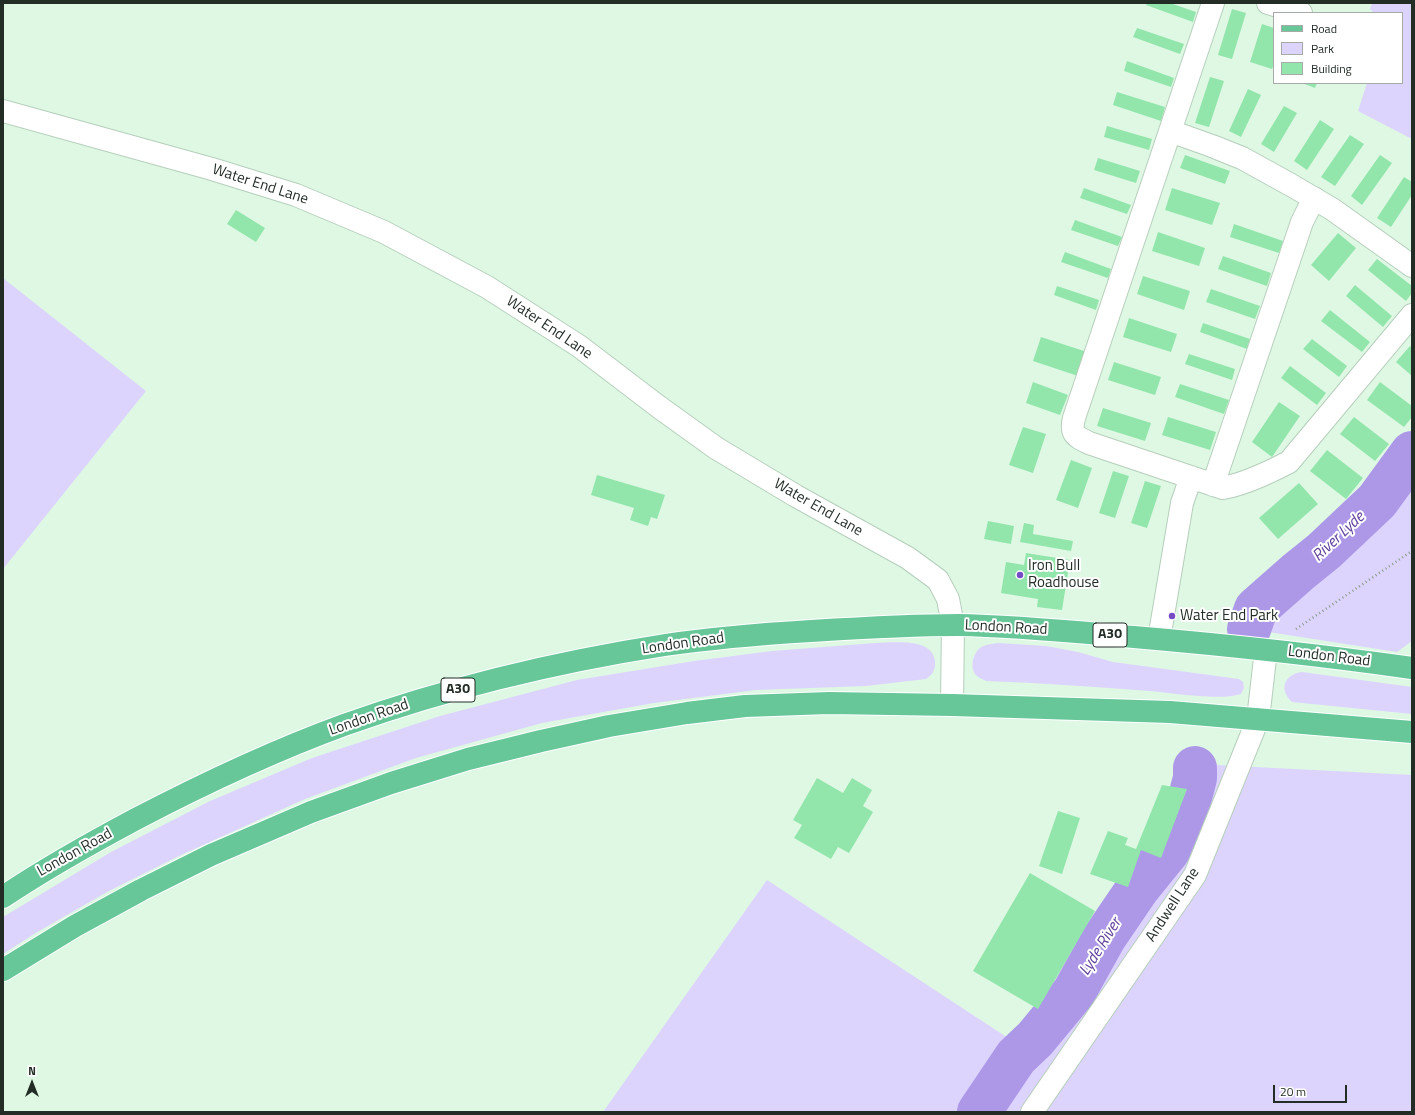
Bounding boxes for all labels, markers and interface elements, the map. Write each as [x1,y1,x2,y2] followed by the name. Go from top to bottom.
[1273,12,1403,84] legend
[1311,19,1337,38] text: Road
[1311,39,1334,58] text: Park
[1311,59,1352,78] text: Building
[210,161,310,209] street label: Water End Lane
[503,293,595,363] street label: Water End Lane
[770,475,866,541] street label: Water End Lane
[1309,508,1369,566] water label: River Lyde
[1028,557,1099,592] place label: Iron Bull Roadhouse
[1015,570,1025,580] marker: Iron Bull Roadhouse
[1180,607,1278,625] place label: Water End Park
[1167,611,1177,621] marker: Water End Park
[964,617,1048,639] street label: London Road
[1093,623,1127,647] road number: A30
[641,629,725,659] street label: London Road
[1287,643,1371,671] street label: London Road
[441,678,475,702] road number: A30
[327,696,411,740] street label: London Road
[34,825,116,881] street label: London Road
[1142,865,1204,945] street label: Andwell Lane
[1076,915,1126,979] water label: Lyde River
[12,1063,52,1103] north arrow
[28,1063,36,1079] text: N
[1275,1077,1349,1103] scale bar
[1280,1082,1306,1101] text: 20 m

